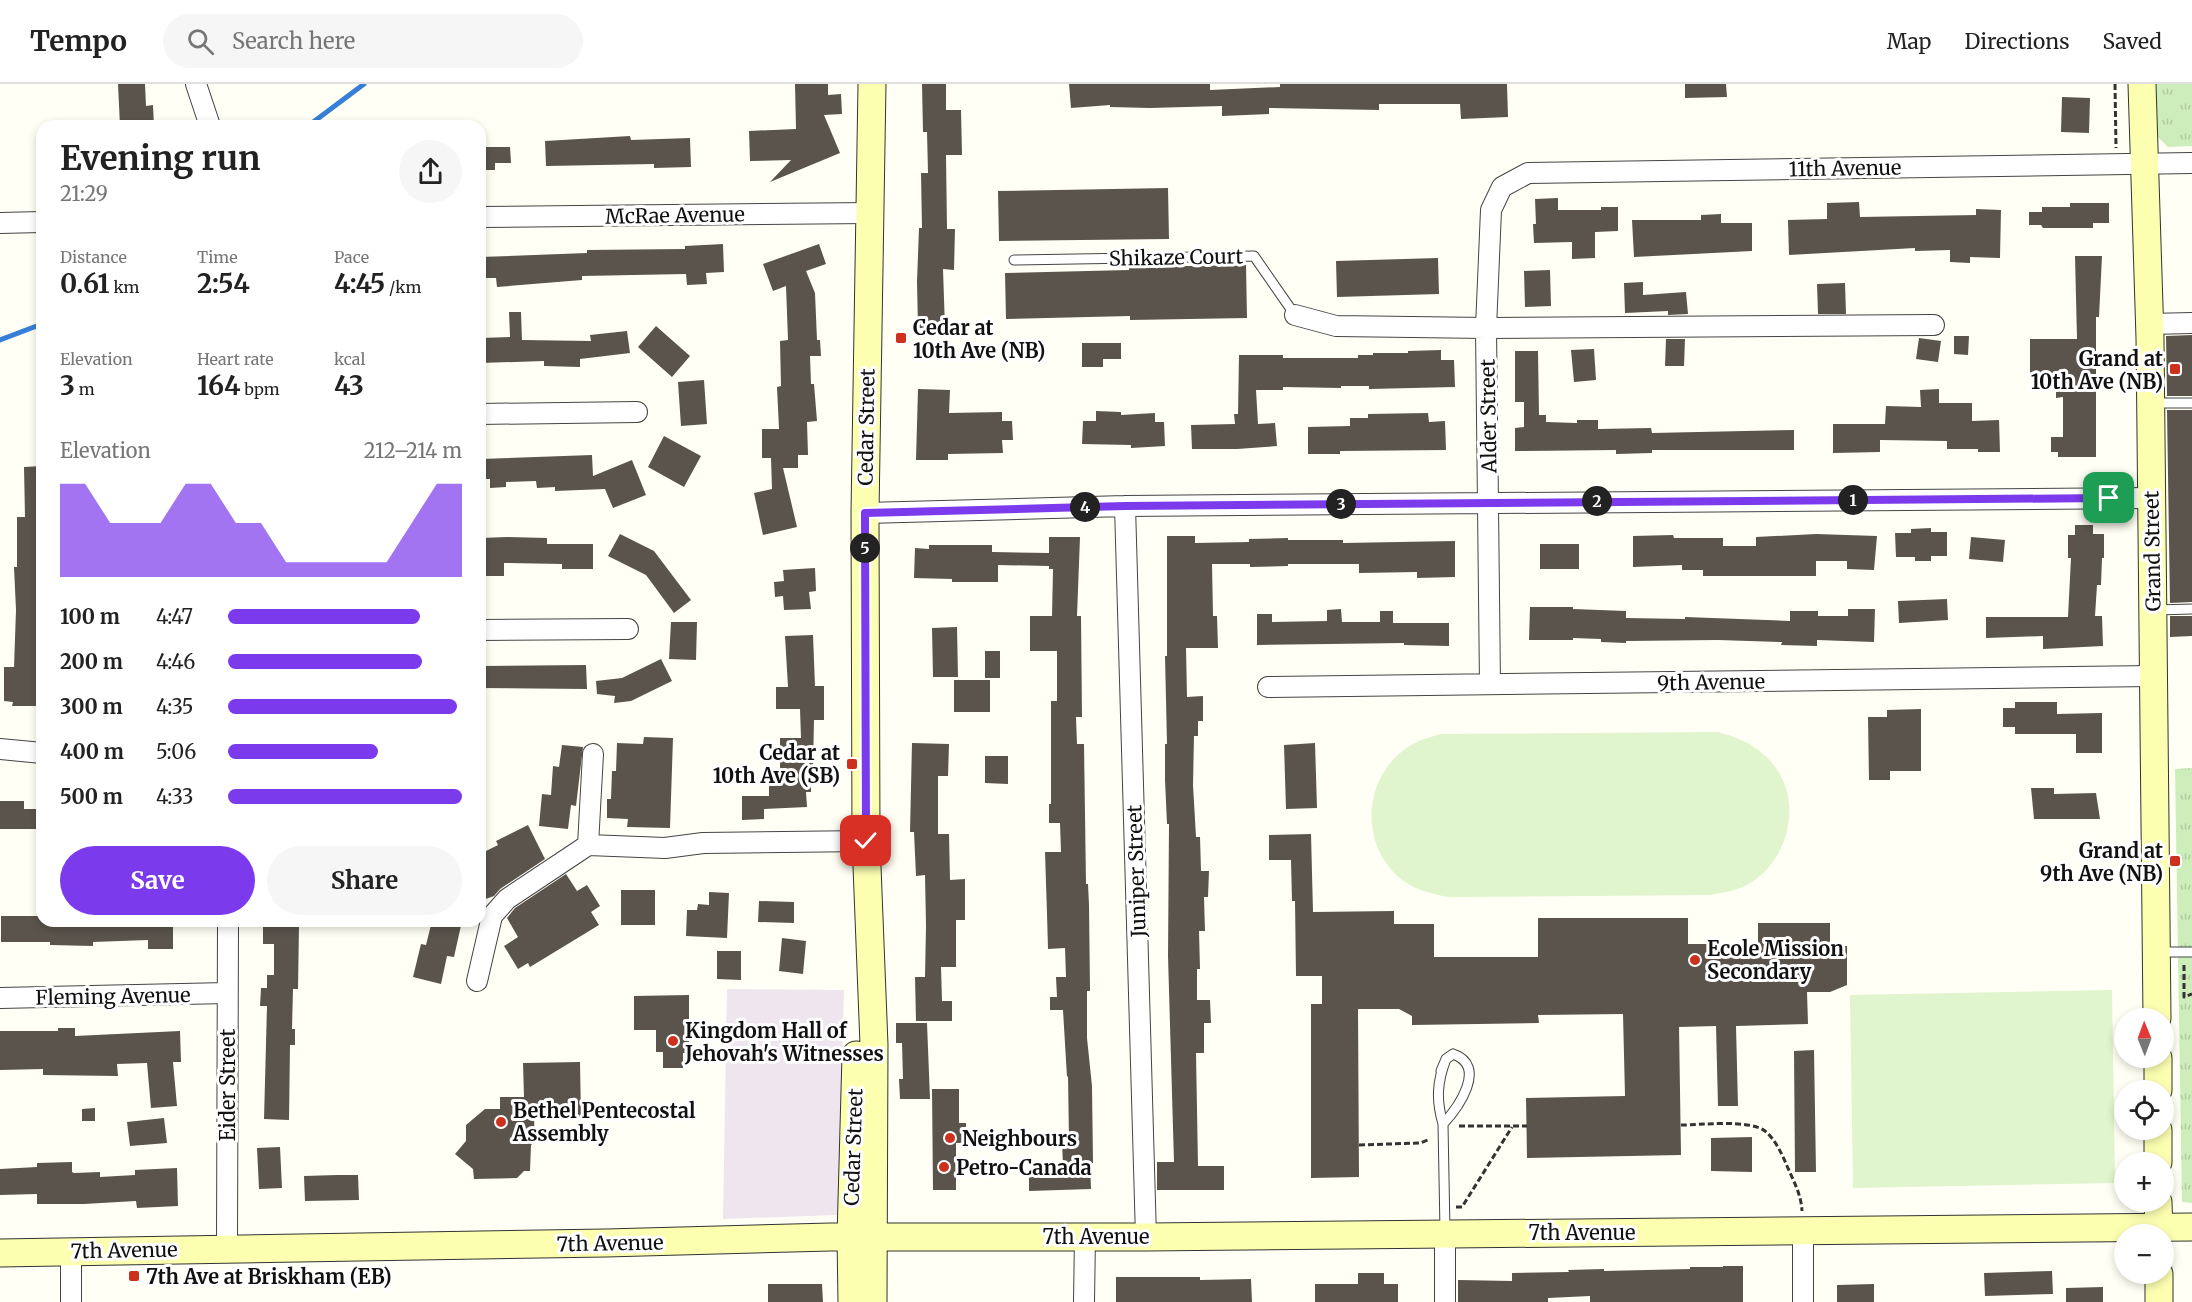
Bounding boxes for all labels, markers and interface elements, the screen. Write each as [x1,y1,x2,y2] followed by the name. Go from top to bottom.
[163,14,583,68] search box
[30,23,127,59] text: Tempo
[184,25,217,58] icon: search
[232,27,355,55] text: Search here
[1887,28,1931,55] text: Map
[1964,28,2069,55] text: Directions
[2102,28,2162,55] text: Saved
[60,138,260,179] text: Evening run
[399,140,462,203] button: share
[1788,155,1902,181] street label: 11th Avenue
[60,181,108,206] text: 21:29
[605,201,745,229] street label: McRae Avenue
[1109,243,1244,271] street label: Shikaze Court
[60,247,127,267] text: Distance
[197,247,238,267] text: Time
[334,247,369,267] text: Pace
[60,267,110,300] text: 0.61
[197,267,250,300] text: 2:54
[334,267,385,300] text: 4:45
[110,277,139,297] text: km
[385,277,421,297] text: /km
[913,315,1045,363] place label: Cedar at 10th Ave (NB)
[894,331,908,345] marker: Cedar at 10th Ave (NB)
[2031,346,2163,394] place label: Grand at 10th Ave (NB)
[60,349,133,369] text: Elevation
[197,349,274,369] text: Heart rate
[334,349,365,369] text: kcal
[1475,359,1502,474] street label: Alder Street
[2168,362,2182,376] marker: Grand at 10th Ave (NB)
[852,368,880,486] street label: Cedar Street
[60,369,75,402] text: 3
[197,369,241,402] text: 164
[334,369,364,402] text: 43
[75,379,95,399] text: m
[241,379,280,399] text: bpm
[60,438,151,463] text: Elevation
[364,438,462,463] text: 212–214 m
[2083,472,2134,523] pin
[2092,481,2125,514] icon: arrive
[1838,485,1868,515] pin: 1
[1582,486,1612,516] pin: 2
[1326,489,1356,519] pin: 3
[1849,490,1857,510] text: 1
[2138,490,2166,612] street label: Grand Street
[1592,491,1602,511] text: 2
[1070,492,1100,522] pin: 4
[1336,494,1346,514] text: 3
[1080,497,1090,517] text: 4
[850,533,880,563] pin: 5
[860,538,870,558] text: 5
[60,604,120,629] text: 100 m
[156,604,193,629] text: 4:47
[60,649,123,674] text: 200 m
[156,649,195,674] text: 4:46
[1657,669,1765,695] street label: 9th Avenue
[60,694,123,719] text: 300 m
[156,694,194,719] text: 4:35
[60,739,124,764] text: 400 m
[156,739,196,764] text: 5:06
[713,740,840,788] place label: Cedar at 10th Ave (SB)
[845,757,859,771] marker: Cedar at 10th Ave (SB)
[60,784,123,809] text: 500 m
[156,784,194,809] text: 4:33
[1121,804,1151,939] street label: Juniper Street
[840,815,891,866] pin
[849,824,882,857] icon: check
[2040,838,2163,886] place label: Grand at 9th Ave (NB)
[60,846,255,915] button: Save
[267,846,462,915] button: Share
[2168,854,2182,868] marker: Grand at 9th Ave (NB)
[1707,936,1844,984] place label: Ecole Mission Secondary
[1688,953,1702,967] marker: Ecole Mission Secondary
[35,982,191,1010] street label: Fleming Avenue
[2114,1008,2174,1068] north arrow
[2114,1008,2174,1284] map controls
[684,1018,884,1066] place label: Kingdom Hall of Jehovah's Witnesses
[215,1028,240,1141] street label: Eider Street
[666,1034,680,1048] marker: Kingdom Hall of Jehovah's Witnesses
[2114,1080,2174,1140] button: locate
[838,1088,868,1206] street label: Cedar Street
[512,1098,696,1146] place label: Bethel Pentecostal Assembly
[494,1115,508,1129] marker: Bethel Pentecostal Assembly
[962,1126,1077,1151] place label: Neighbours
[943,1131,957,1145] marker: Neighbours
[2114,1152,2174,1212] button: +
[956,1155,1092,1180] place label: Petro-Canada
[937,1160,951,1174] marker: Petro-Canada
[1529,1220,1635,1245] street label: 7th Avenue
[1043,1224,1149,1249] street label: 7th Avenue
[2114,1224,2174,1284] button: −
[556,1230,664,1256] street label: 7th Avenue
[70,1237,178,1263] street label: 7th Avenue
[146,1264,391,1289] place label: 7th Ave at Briskham (EB)
[127,1269,141,1283] marker: 7th Ave at Briskham (EB)

